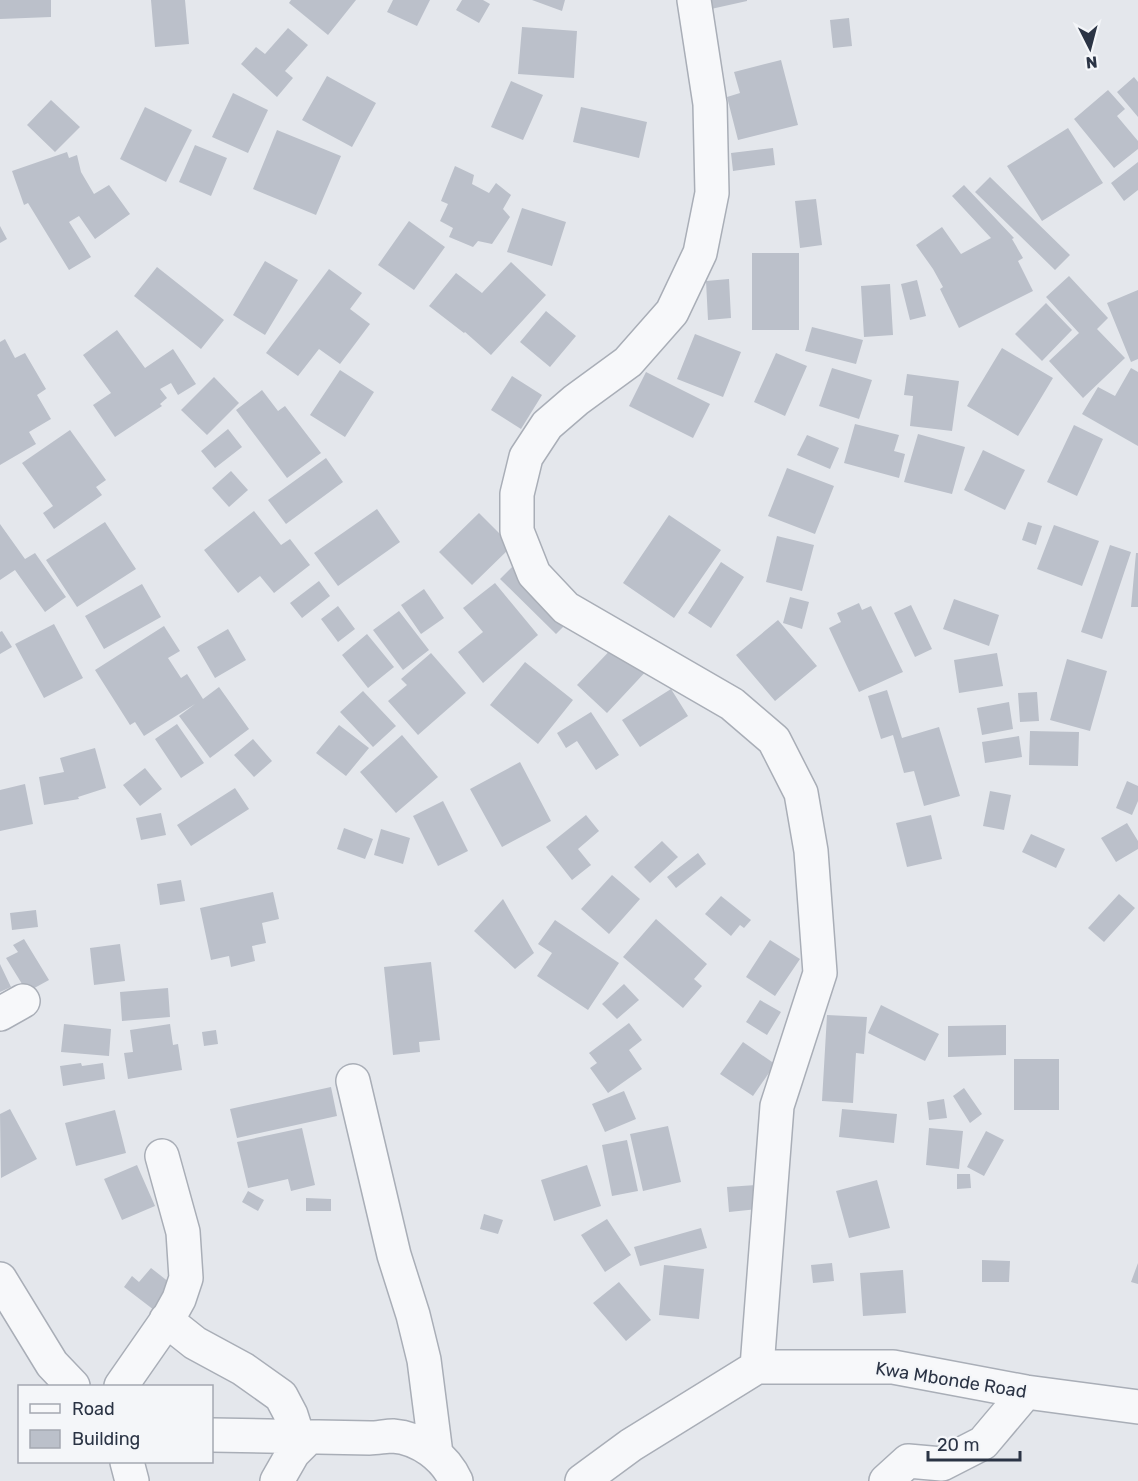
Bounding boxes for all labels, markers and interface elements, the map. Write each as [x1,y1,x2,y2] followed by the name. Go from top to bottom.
[1060,18,1120,78] north arrow
[1085,52,1098,72] text: N
[874,1357,1028,1403] street label: Kwa Mbonde Road
[18,1385,213,1463] legend
[72,1398,115,1420] text: Road
[928,1424,1020,1462] scale bar
[72,1428,140,1450] text: Building
[937,1434,979,1456] text: 20 m

